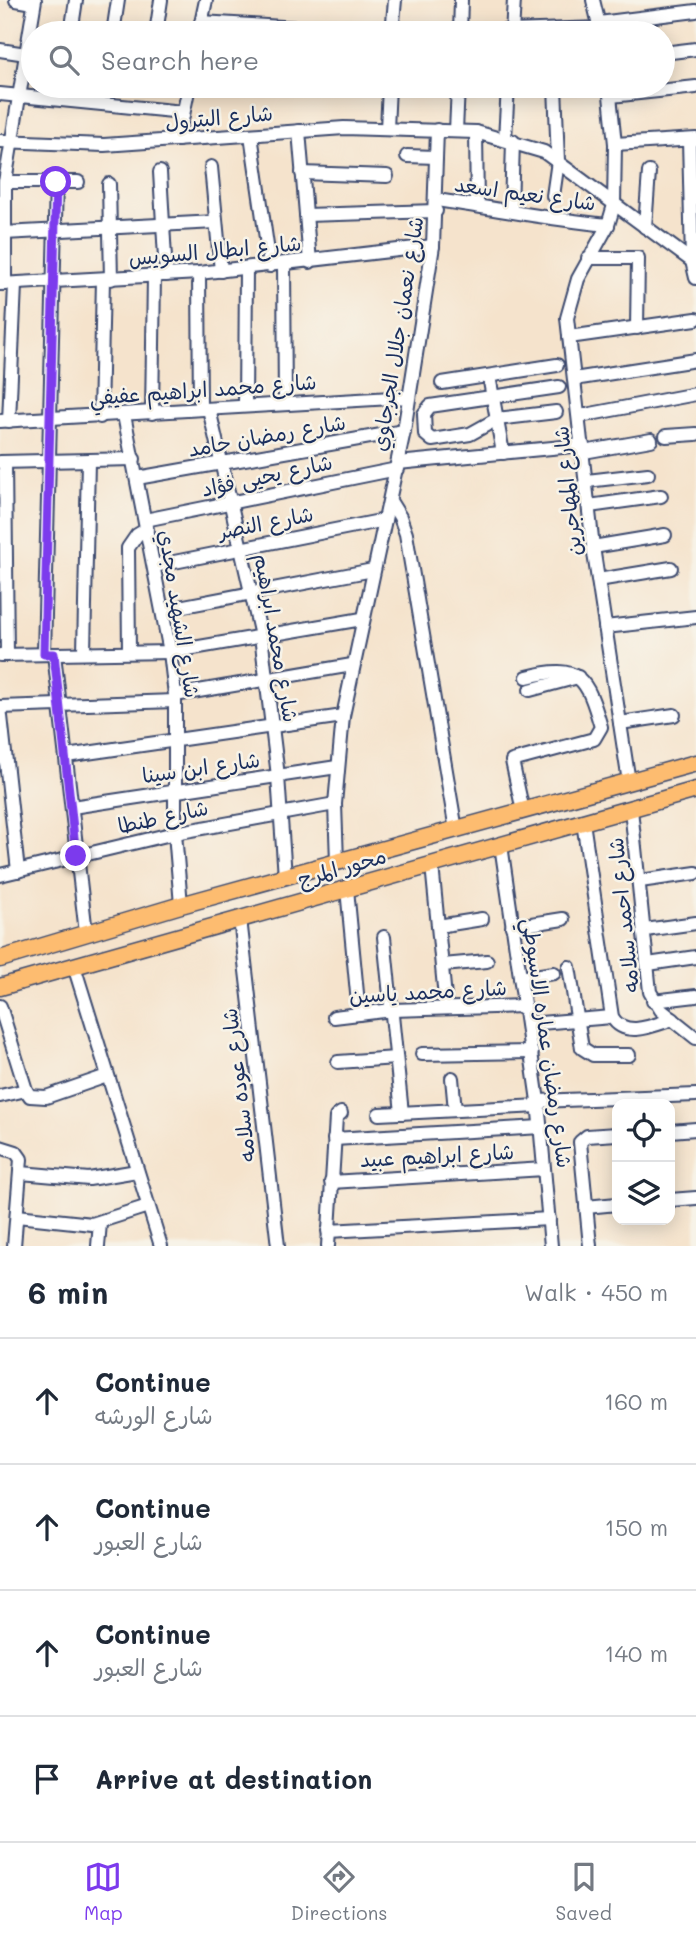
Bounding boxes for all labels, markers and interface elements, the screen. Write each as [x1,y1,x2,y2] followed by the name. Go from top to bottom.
[21,21,675,98] search box
[45,41,83,79] icon: search
[101,43,259,77] text: Search here
[164,98,274,138] street label: شارع البترول
[40,166,71,197] route start
[452,169,598,220] street label: شارع نعيم اسعد
[365,214,431,454] street label: شارع نعمان جلال الجرجاوي
[127,229,303,273] street label: شارع ابطال السويس
[88,367,318,417] street label: شارع محمد ابراهيم عفيفي
[186,407,348,465] street label: شارع رمضان حامد
[546,424,590,558] street label: شارع المهاجرين
[199,447,335,505] street label: شارع يحيى فؤاد
[214,499,316,547] street label: شارع النصر
[151,528,207,700] street label: شارع الشهيد مجدي
[245,551,306,725] street label: شارع محمد ابراهيم
[140,745,262,791] street label: شارع ابن سينا
[115,793,211,841] street label: شارع طنطا
[601,836,647,994] street label: شارع احمد سلامه
[60,840,91,871] route end
[294,841,390,894] street label: محور المرج
[511,916,579,1170] street label: شارع رمضان عماره الاسيوطي
[348,973,508,1011] street label: شارع محمد ياسين
[215,1006,263,1164] street label: شارع عوده سلامه
[612,1099,675,1225] map controls
[612,1099,675,1162] button: locate
[359,1137,515,1176] street label: شارع ابراهيم عبيد
[612,1162,675,1225] button: layers
[28,1272,108,1312] text: 6 min
[524,1277,668,1307] text: Walk · 450 m
[95,1365,211,1399] text: Continue
[28,1382,66,1420] icon: ahead
[604,1386,668,1416] text: 160 m
[95,1400,213,1430] text: شارع الورشه
[95,1491,211,1525] text: Continue
[28,1508,66,1546] icon: ahead
[604,1512,668,1542] text: 150 m
[95,1526,203,1556] text: شارع العبور
[95,1617,211,1651] text: Continue
[28,1634,66,1672] icon: ahead
[604,1638,668,1668] text: 140 m
[95,1652,203,1682] text: شارع العبور
[28,1760,66,1798] icon: arrive
[95,1762,372,1796] text: Arrive at destination
[84,1858,123,1925] tab: Map
[291,1858,387,1925] tab: Directions
[556,1858,612,1925] tab: Saved

